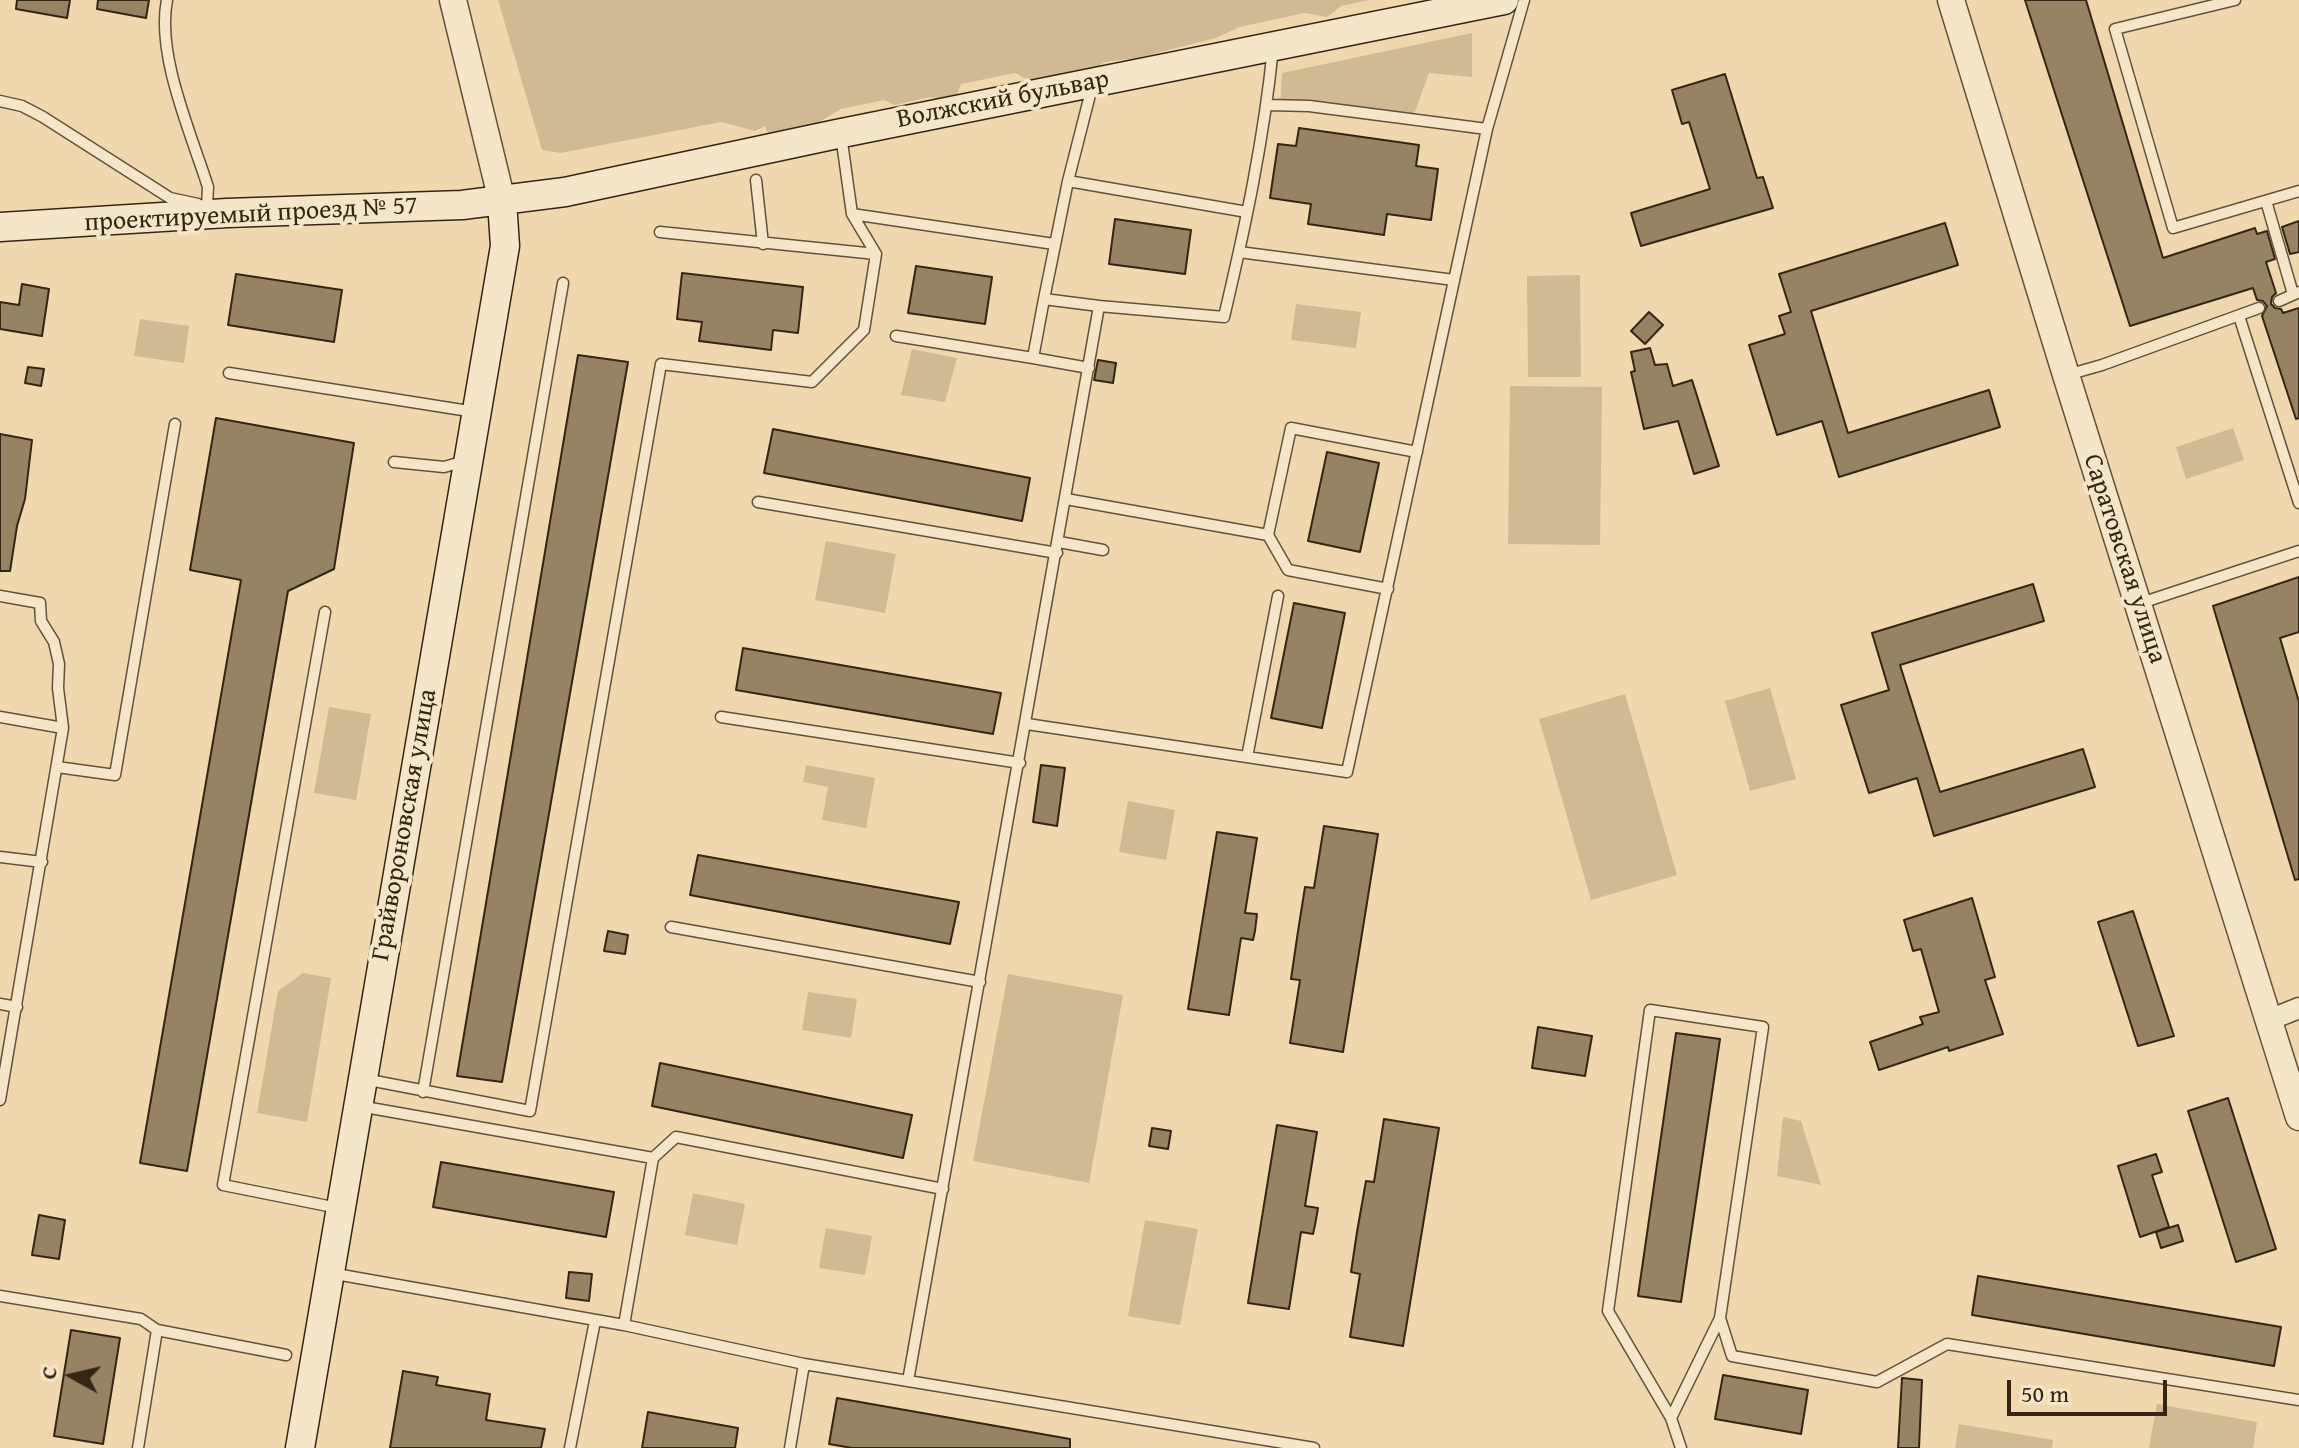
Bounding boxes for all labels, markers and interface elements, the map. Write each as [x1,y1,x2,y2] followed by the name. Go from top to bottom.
[894,64,1112,136] street label: Волжский бульвар
[83,191,419,239] street label: проектируемый проезд № 57
[2075,451,2173,667] street label: Саратовская улица
[366,687,444,963] street label: Грайвороновская улица
[32,1336,112,1416] north arrow
[32,1364,65,1381] text: С
[2011,1364,2171,1414] scale bar
[2021,1376,2069,1411] text: 50 m

